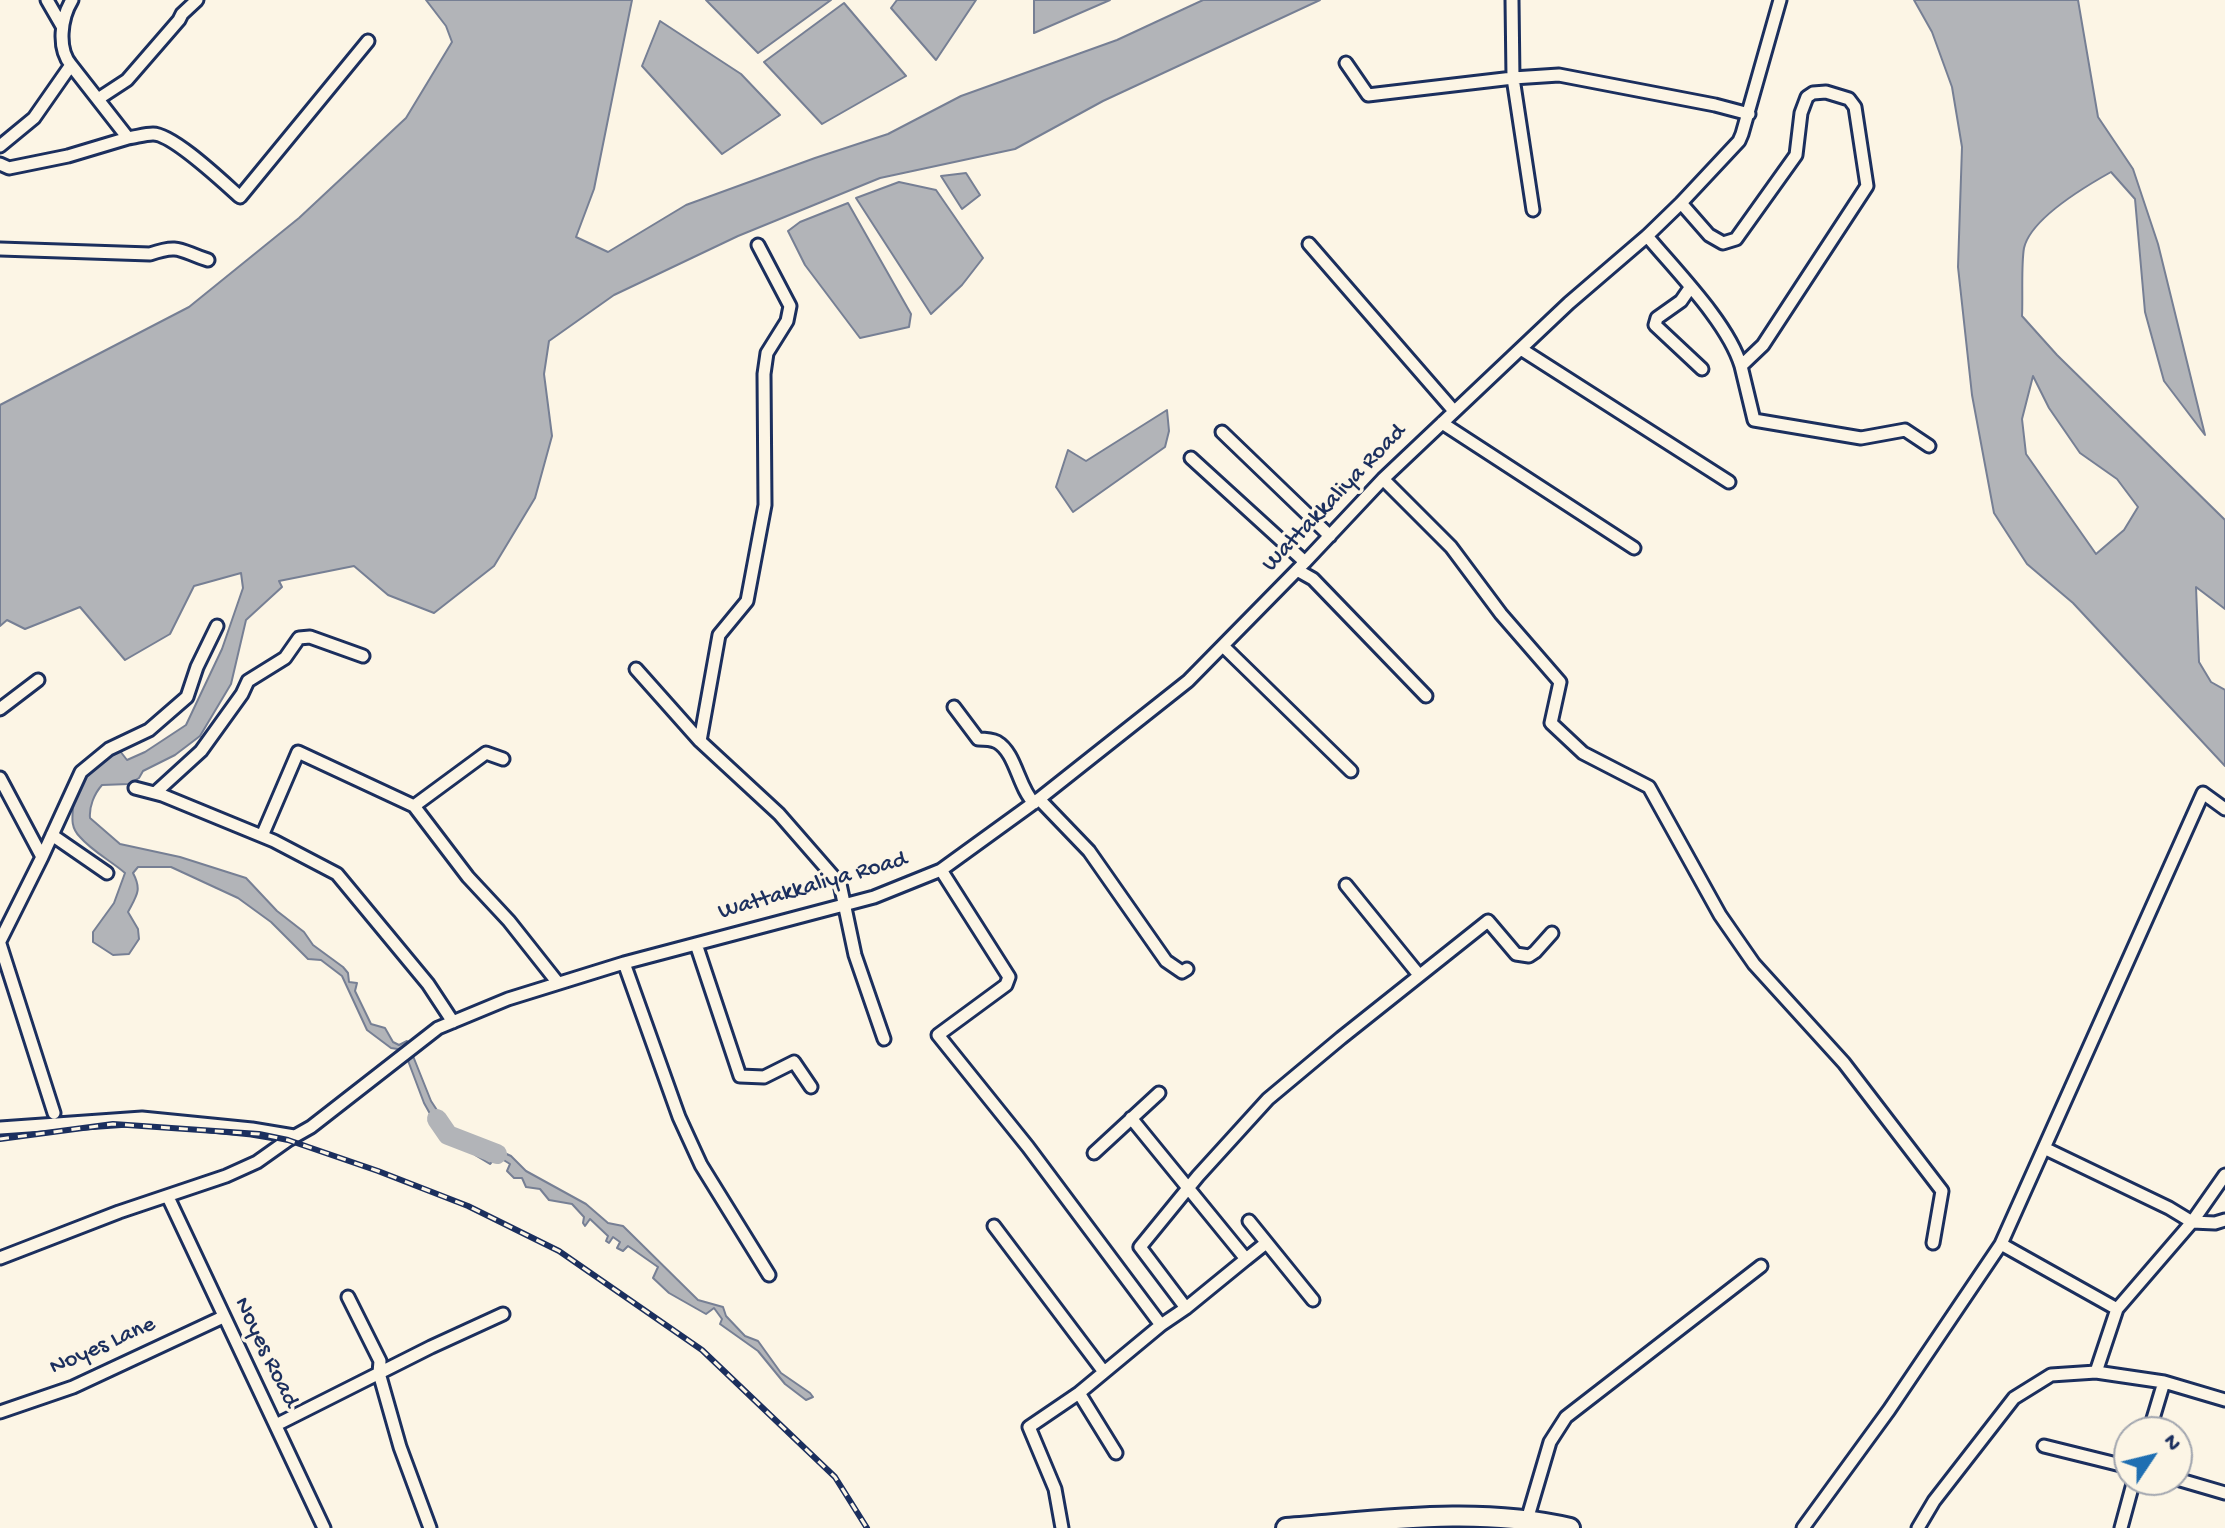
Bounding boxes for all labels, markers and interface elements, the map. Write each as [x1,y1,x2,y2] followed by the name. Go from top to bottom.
[1257,419,1413,579] street label: Wattakkaliya Road
[715,846,911,928] street label: Wattakkaliya Road
[226,1293,304,1413] street label: Noyes Road
[46,1311,160,1383] street label: Noyes Lane
[2113,1416,2193,1496] north arrow
[2156,1430,2186,1457] text: N

